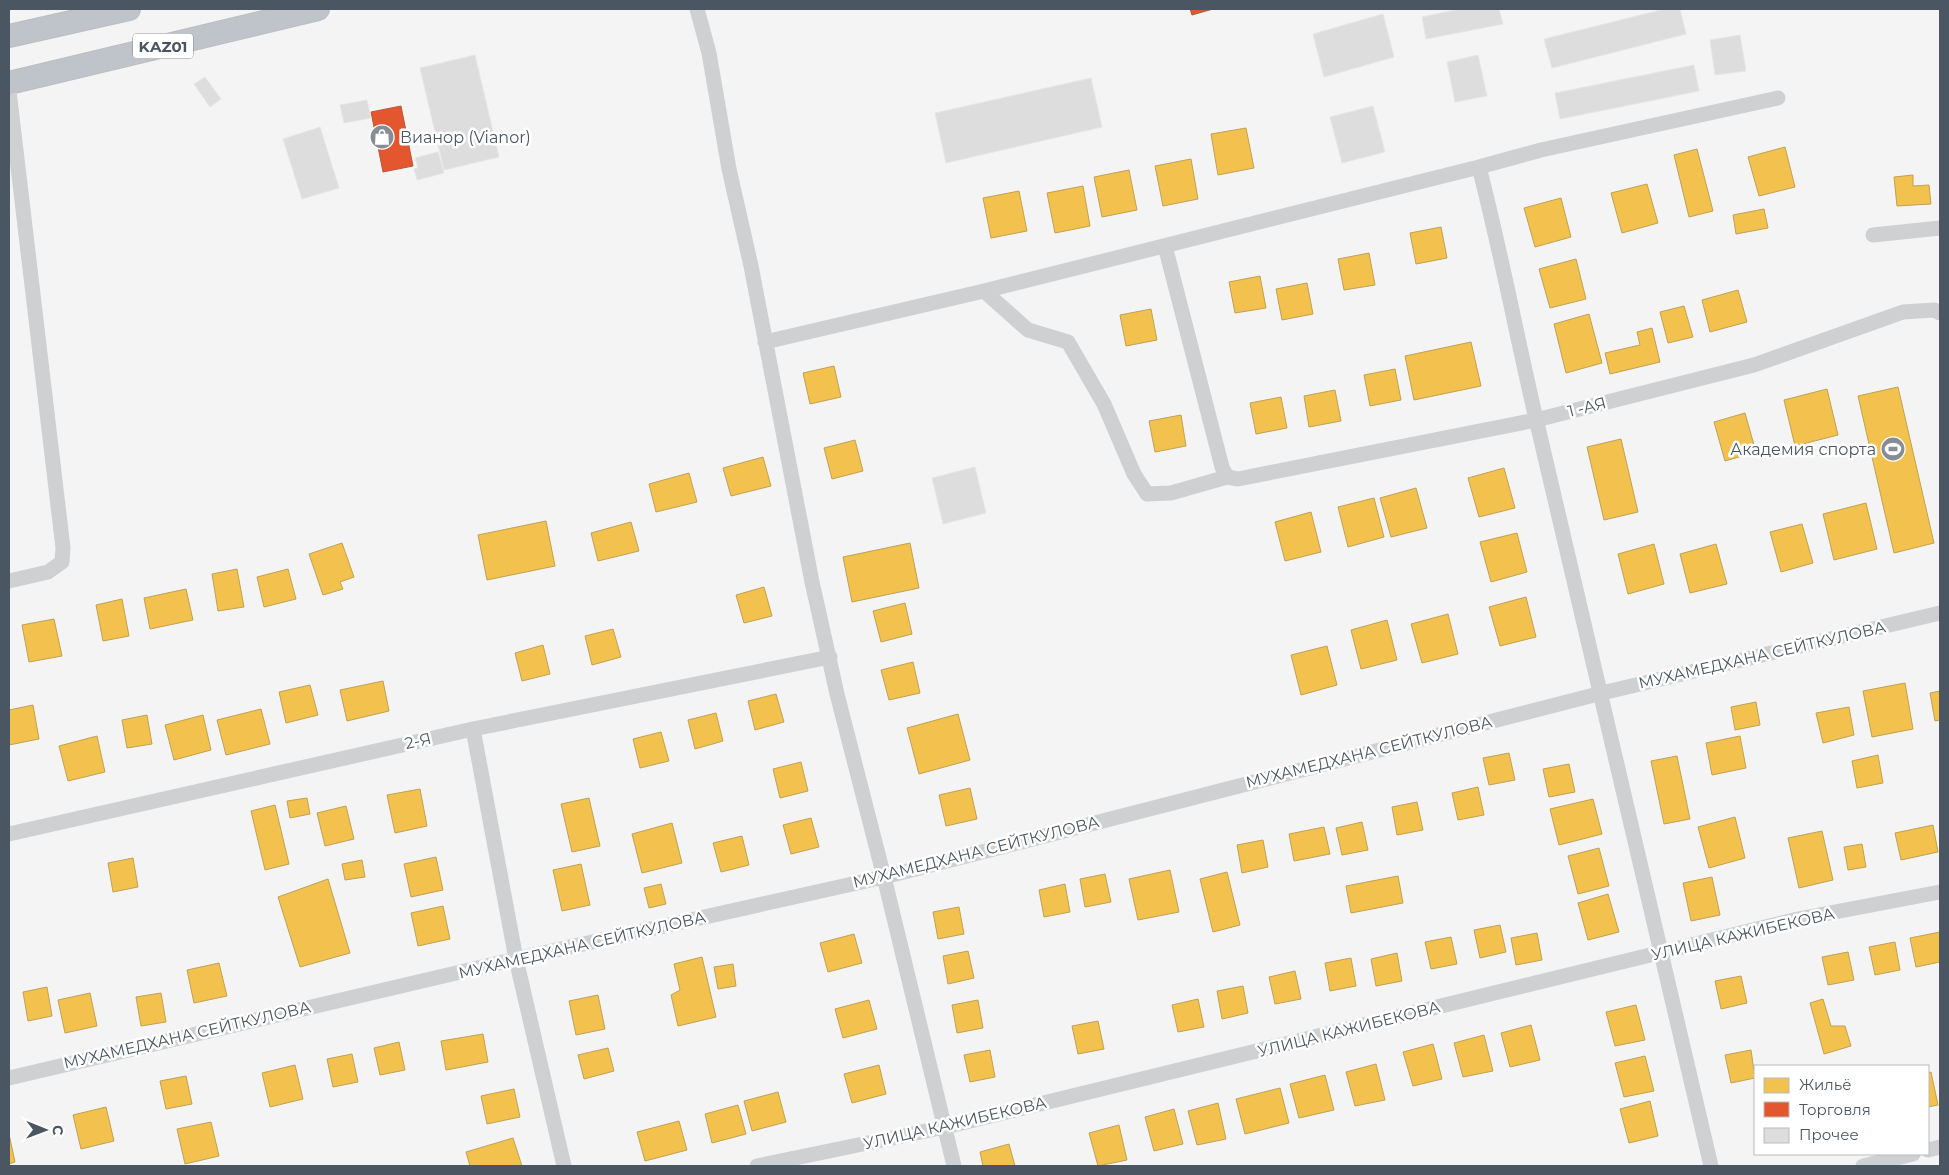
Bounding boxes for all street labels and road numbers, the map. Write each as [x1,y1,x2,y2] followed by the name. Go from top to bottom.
[133,34,193,58] road number: KАZ01
[1566,393,1608,421] street label: 1 -АЯ
[1637,617,1888,693] street label: МУХАМЕДХАНА СЕЙТКУЛОВА
[1244,712,1494,792] street label: МУХАМЕДХАНА СЕЙТКУЛОВА
[403,729,433,753] street label: 2-Я
[851,812,1101,892] street label: МУХАМЕДХАНА СЕЙТКУЛОВА
[1650,904,1836,964] street label: УЛИЦА КАЖИБЕКОВА
[457,907,708,983] street label: МУХАМЕДХАНА СЕЙТКУЛОВА
[62,997,313,1073] street label: МУХАМЕДХАНА СЕЙТКУЛОВА
[1256,997,1442,1061] street label: УЛИЦА КАЖИБЕКОВА
[862,1093,1048,1153] street label: УЛИЦА КАЖИБЕКОВА

